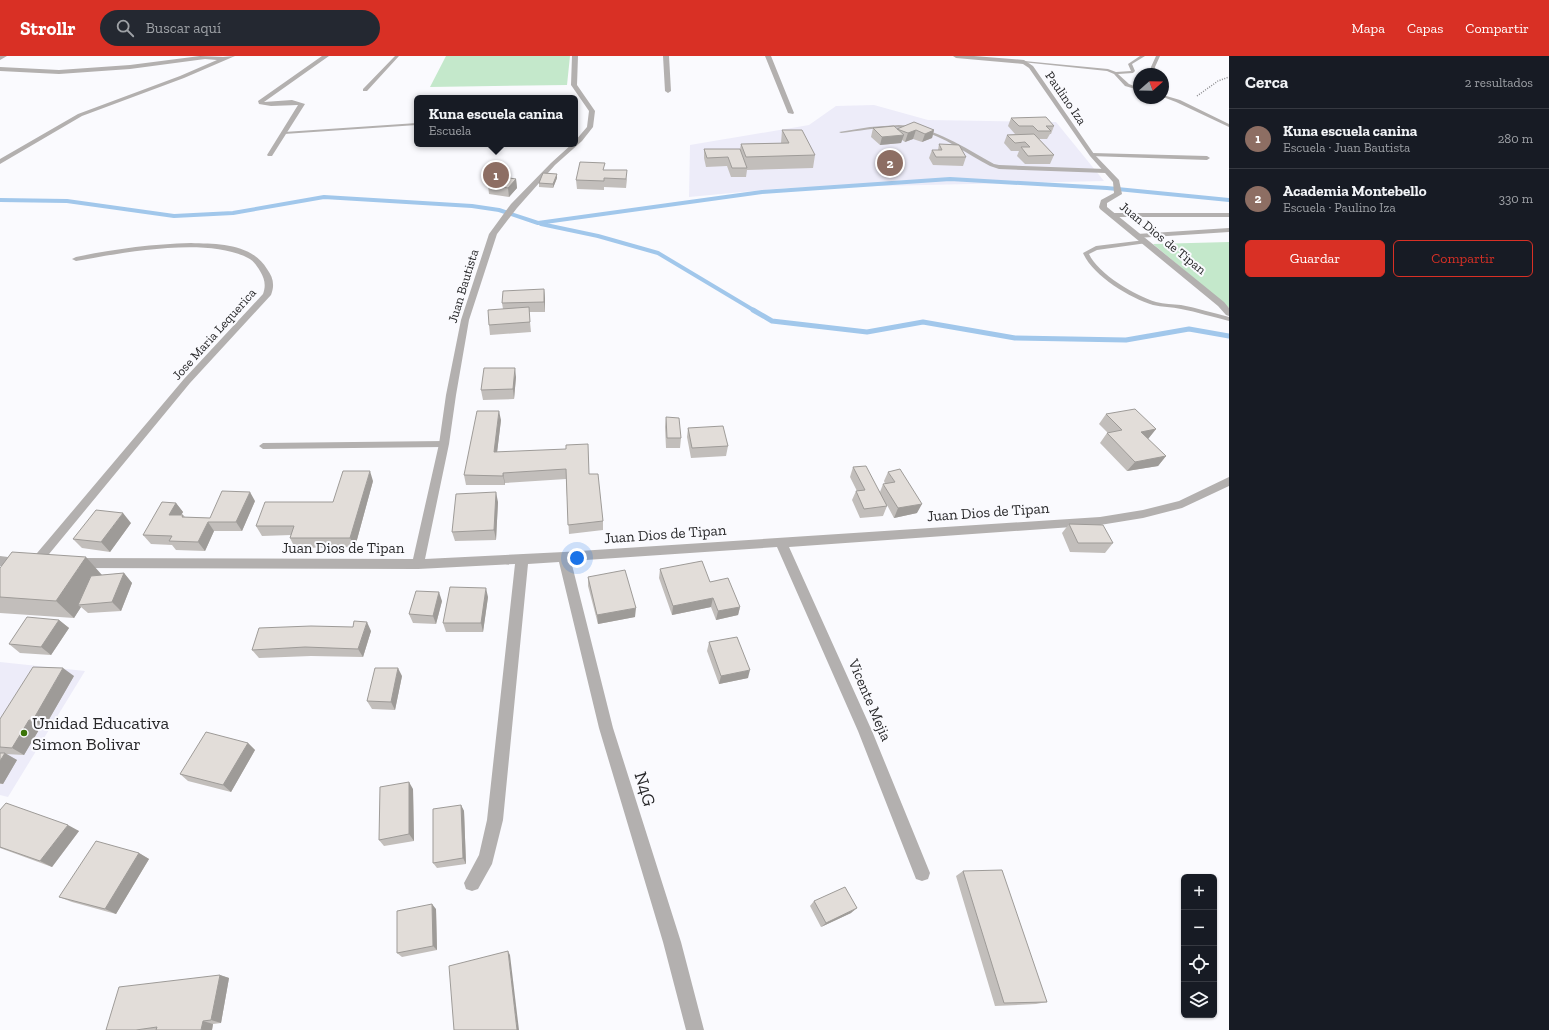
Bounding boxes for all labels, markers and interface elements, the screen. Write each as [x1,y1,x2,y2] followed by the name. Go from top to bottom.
[100,10,380,46] search box
[20,17,76,40] text: Strollr
[114,17,136,39] icon: search
[146,19,221,37] text: Buscar aquí
[1352,20,1385,37] text: Mapa
[1407,20,1443,37] text: Capas
[1465,20,1529,37] text: Compartir
[1042,68,1090,128] street label: Paulino Iza
[1133,68,1169,104] north arrow
[1245,72,1288,92] text: Cerca
[1465,75,1533,90] text: 2 resultados
[414,95,578,147] popup
[429,105,563,123] text: Kuna escuela canina
[1283,122,1417,140] text: Kuna escuela canina
[429,123,471,138] text: Escuela
[1255,131,1261,146] text: 1
[1498,131,1533,146] text: 280 m
[1283,140,1410,155] text: Escuela · Juan Bautista
[877,148,903,178] pin: 2
[483,160,509,190] pin: 1
[1283,182,1427,200] text: Academia Montebello
[1255,191,1261,206] text: 2
[1499,191,1533,206] text: 330 m
[1117,199,1209,278] street label: Juan Dios de Tipan
[1283,200,1396,215] text: Escuela · Paulino Iza
[1245,240,1385,277] button: Guardar
[1393,240,1533,277] button: Compartir
[445,247,482,325] street label: Juan Bautista
[169,285,259,383] street label: Jose Maria Lequerica
[926,499,1050,525] street label: Juan Dios de Tipan
[603,521,727,547] street label: Juan Dios de Tipan
[282,539,405,557] street label: Juan Dios de Tipan
[567,548,587,568] your location
[844,655,895,744] street label: Vicente Mejia
[32,712,170,755] place label: Unidad Educativa Simon Bolivar
[19,728,29,738] marker: Unidad Educativa Simon Bolivar
[629,769,661,809] street label: N4G
[1181,874,1217,1018] map controls
[1181,874,1217,910] button: +
[1181,910,1217,946] button: −
[1181,946,1217,982] button: locate
[1181,982,1217,1018] button: layers

